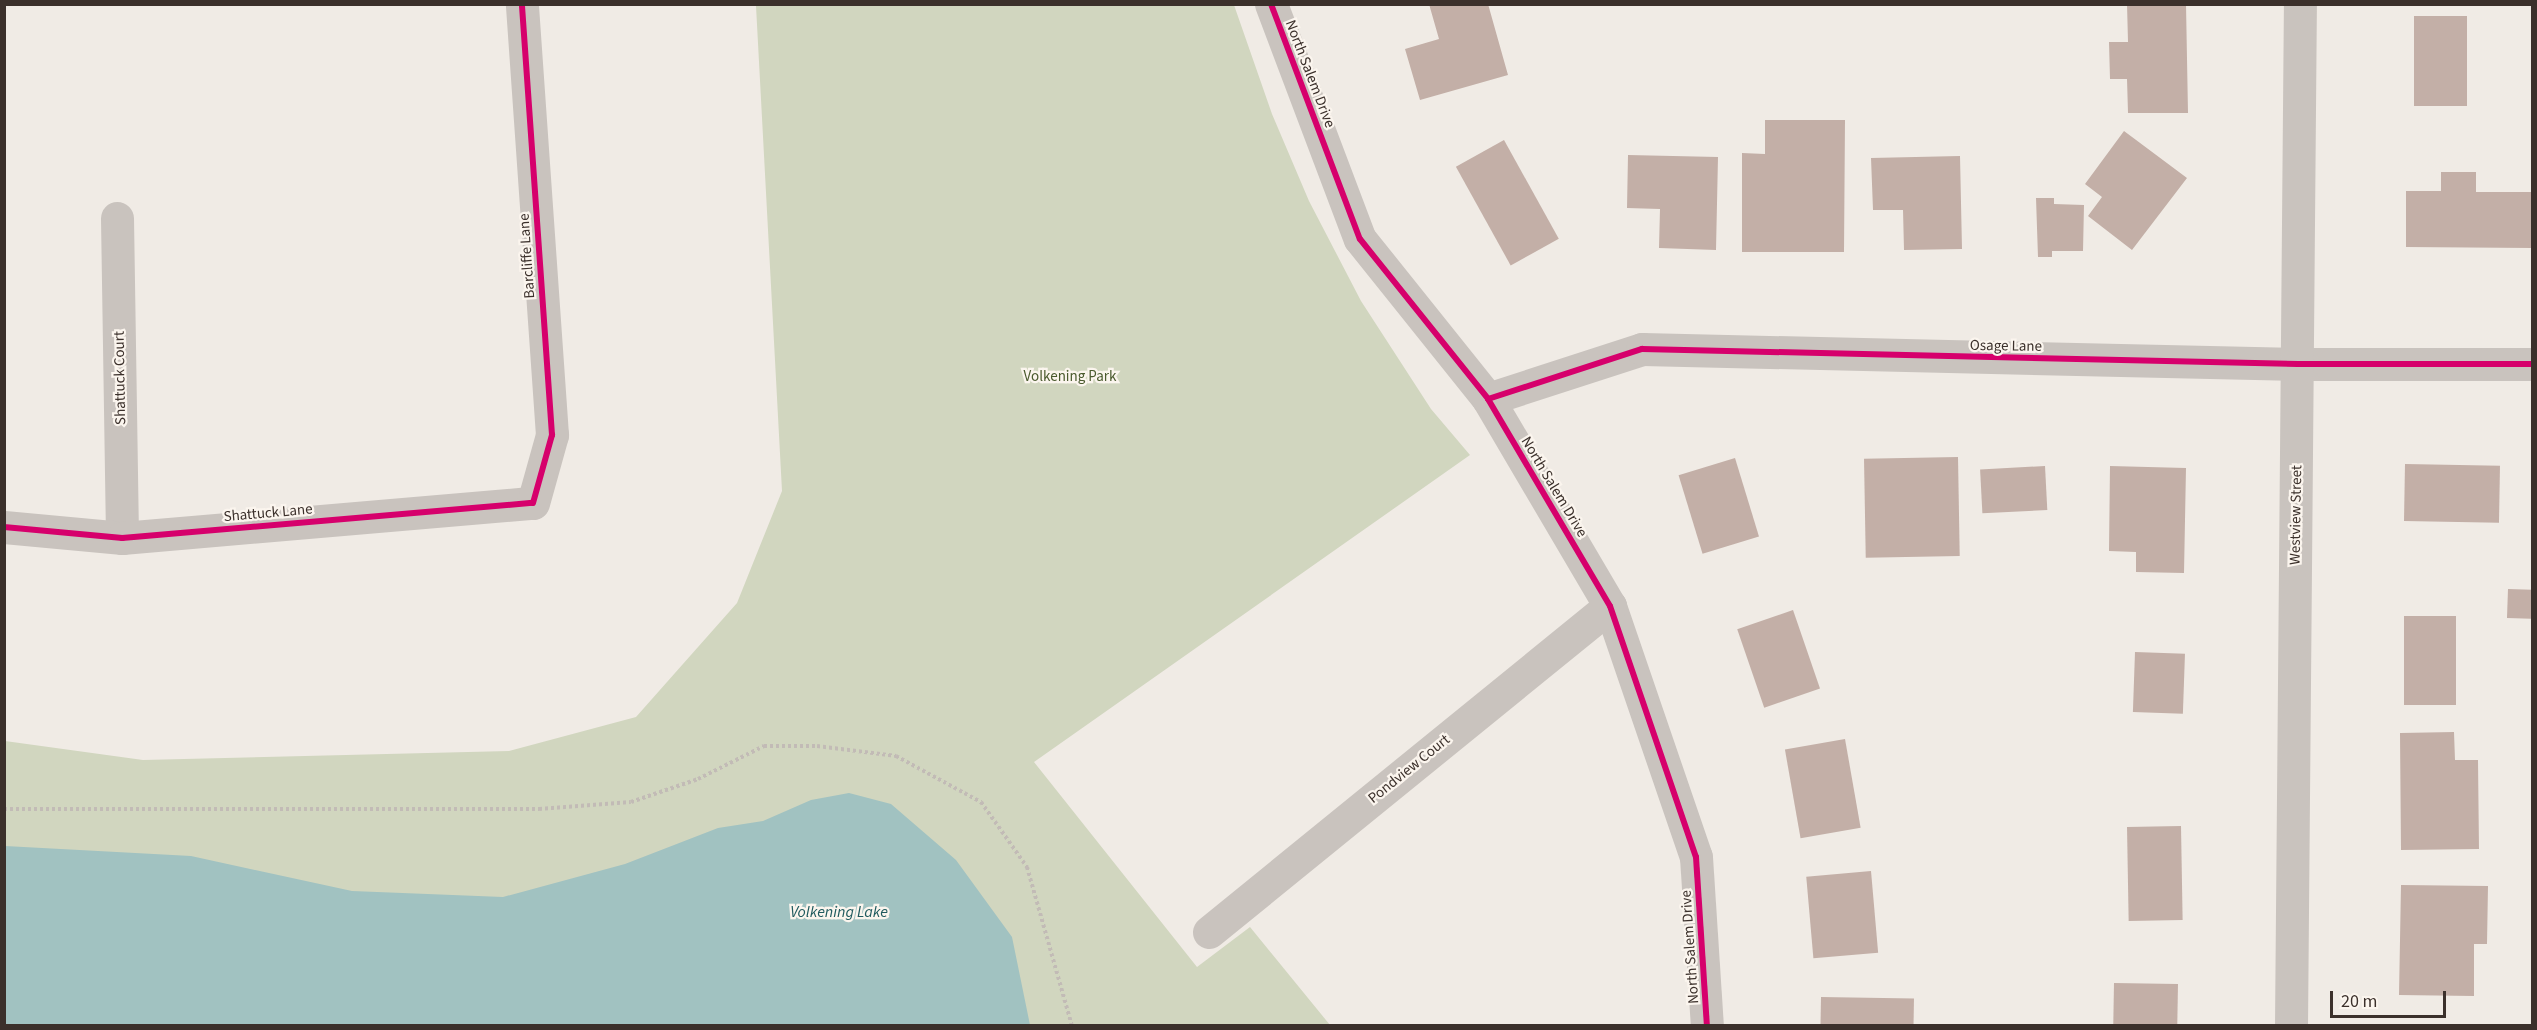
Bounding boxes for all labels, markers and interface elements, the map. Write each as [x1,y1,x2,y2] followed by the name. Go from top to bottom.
[1281,18,1339,130] street label: North Salem Drive
[515,213,539,299] street label: Barcliffe Lane
[110,331,130,425] street label: Shattuck Court
[1970,336,2042,356] street label: Osage Lane
[1024,368,1116,386] park label: Volkening Park
[1517,433,1591,541] street label: North Salem Drive
[2286,465,2306,565] street label: Westview Street
[223,500,313,526] street label: Shattuck Lane
[1365,731,1453,807] street label: Pondview Court
[1677,889,1703,1005] street label: North Salem Drive
[790,902,888,922] water label: Volkening Lake
[2333,979,2448,1017] scale bar
[2341,989,2377,1014] text: 20 m

